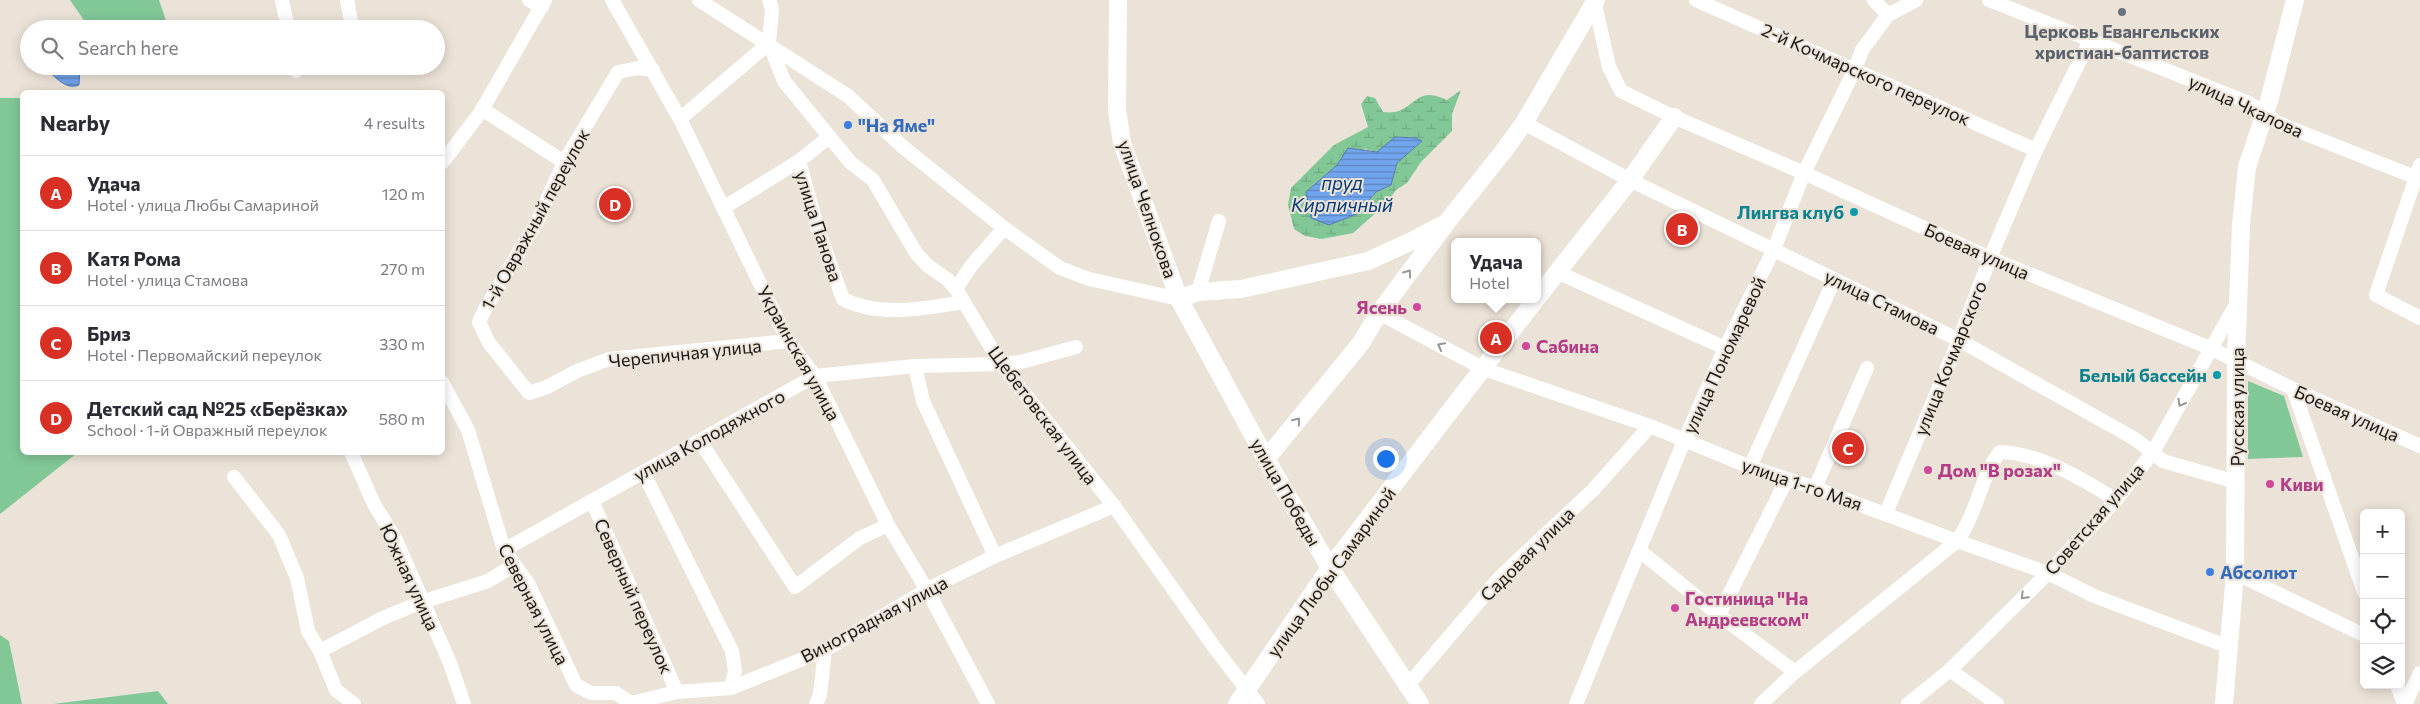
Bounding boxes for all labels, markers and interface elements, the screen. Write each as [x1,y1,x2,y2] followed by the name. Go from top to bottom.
[2116,6,2128,18] marker: Церковь Евангельских христиан-баптистов
[1758,18,1974,130] street label: 2-й Кочмарского переулок
[20,20,445,75] search box
[2024,20,2220,63] place label: Церковь Евангельских христиан-баптистов
[38,34,66,62] icon: search
[78,36,178,59] text: Search here
[2185,70,2307,142] street label: улица Чкалова
[40,110,110,135] text: Nearby
[364,113,425,132] text: 4 results
[858,114,935,136] place label: "На Яме"
[842,119,854,131] marker: "На Яме"
[476,124,594,313] street label: 1-й Овражный переулок
[1114,137,1182,281] street label: улица Челнокова
[791,168,847,284] street label: улица Панова
[1291,171,1393,216] water label: пруд Кирпичный
[87,172,140,195] text: Удача
[50,184,62,203] text: A
[382,184,425,203] text: 120 m
[599,185,631,223] pin: D
[87,195,319,214] text: Hotel · улица Любы Самариной
[1737,201,1844,223] place label: Лингва клуб
[1848,206,1860,218] marker: Лингва клуб
[1666,210,1698,248] pin: B
[1921,218,2033,284] street label: Боевая улица
[1451,238,1541,303] popup
[87,247,181,270] text: Катя Рома
[1469,250,1523,273] text: Удача
[51,259,61,278] text: B
[380,259,425,278] text: 270 m
[1821,265,1943,339] street label: улица Стамова
[87,270,248,289] text: Hotel · улица Стамова
[1402,270,1412,279] one-way arrow
[1469,273,1510,292] text: Hotel
[1678,273,1770,437] street label: улица Пономаревой
[1909,278,1991,438] street label: улица Кочмарского
[753,282,845,424] street label: Украинская улица
[1356,296,1407,318] place label: Ясень
[1411,301,1423,313] marker: Ясень
[1480,319,1512,357] pin: A
[87,322,131,345] text: Бриз
[51,334,61,353] text: C
[379,334,425,353] text: 330 m
[608,334,762,372] street label: Черепичная улица
[1536,335,1599,357] place label: Сабина
[1520,340,1532,352] marker: Сабина
[984,341,1102,489] street label: Щебетовская улица
[1437,342,1446,352] one-way arrow
[87,345,322,364] text: Hotel · Первомайский переулок
[2226,347,2248,467] street label: Русская улица
[2079,364,2207,386] place label: Белый баcсейн
[2211,369,2223,381] marker: Белый баcсейн
[2291,380,2403,446] street label: Боевая улица
[630,384,788,486] street label: улица Колодяжного
[87,397,348,420] text: Детский сад №25 «Берёзка»
[2178,398,2188,407] one-way arrow
[50,409,62,428] text: D
[379,409,425,428] text: 580 m
[1291,418,1299,427] one-way arrow
[87,420,328,439] text: School · 1-й Овражный переулок
[1832,429,1864,467] pin: C
[1246,434,1326,550] street label: улица Победы
[1373,446,1399,472] your location
[1739,453,1865,515] street label: улица 1-го Мая
[1938,459,2061,481] place label: Дом "В розах"
[2040,459,2148,579] street label: Советская улица
[1922,464,1934,476] marker: Дом "В розах"
[2280,473,2323,495] place label: Киви
[2264,478,2276,490] marker: Киви
[1262,483,1400,661] street label: улица Любы Самариной
[1475,502,1579,606] street label: Садовая улица
[2360,509,2405,689] map controls
[2360,509,2405,554] button: +
[590,515,678,677] street label: Северный переулок
[376,520,444,634] street label: Южная улица
[494,540,574,668] street label: Северная улица
[2360,554,2405,599] button: −
[2220,561,2298,583] place label: Абсолют
[2204,566,2216,578] marker: Абсолют
[797,571,951,667] street label: Виноградная улица
[1685,587,1809,630] place label: Гостиница "На Андреевском"
[2021,590,2030,599] one-way arrow
[2360,599,2405,644] button: locate
[1669,602,1681,614] marker: Гостиница "На Андреевском"
[2360,644,2405,689] button: layers

